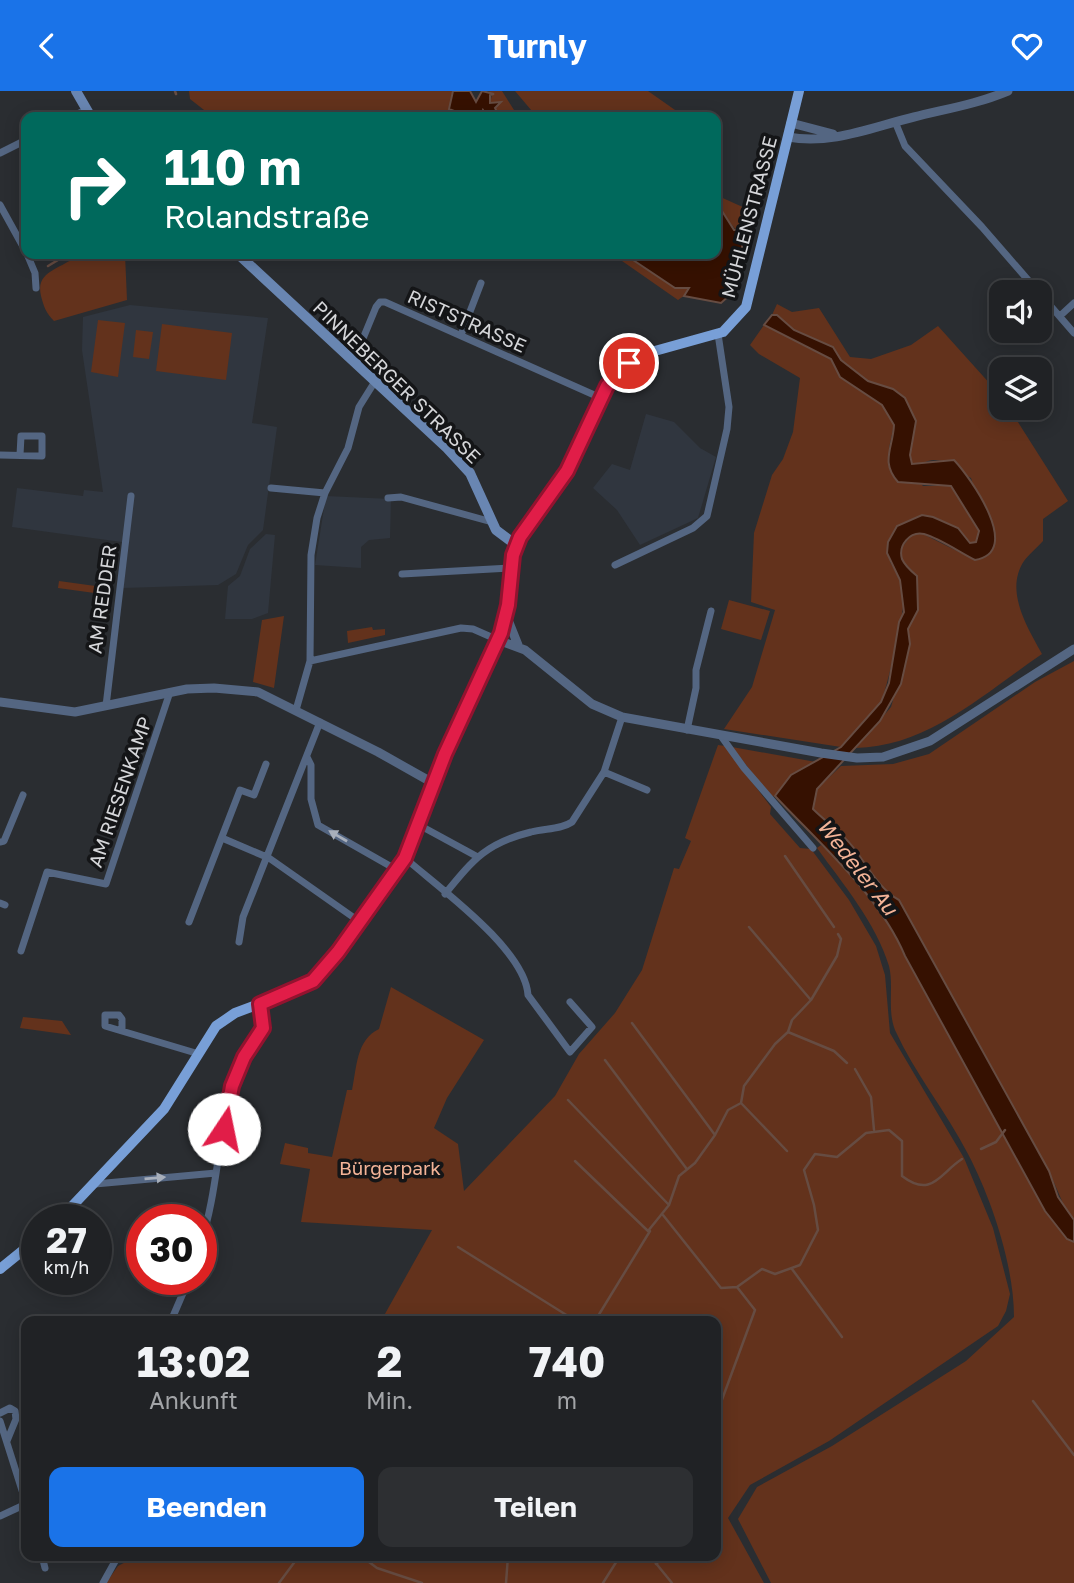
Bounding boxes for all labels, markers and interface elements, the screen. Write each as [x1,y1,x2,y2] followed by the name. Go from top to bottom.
[28,27,66,65] icon: back
[487,27,587,65] text: Turnly
[1008,27,1046,65] icon: heart
[716,133,781,300] street label: MÜHLENSTRASSE
[164,137,301,196] text: 110 m
[49,140,140,231] icon: right
[164,197,369,235] text: Rolandstraße
[989,280,1052,420] map controls
[989,280,1052,343] button: sound
[404,284,530,357] street label: RISTSTRASSE
[309,296,486,468] street label: PINNEBERGER STRASSE
[599,333,659,393] pin
[610,344,648,382] icon: arrive
[989,357,1052,420] button: layers
[83,543,121,655] street label: AM REDDER
[83,714,156,870] street label: AM RIESENKAMP
[812,813,904,921] water label: Wedeler Au
[328,830,347,842] one-way arrow
[187,1092,261,1166] position arrow
[339,1156,441,1179] park label: Bürgerpark
[144,1172,166,1183] one-way arrow
[126,1204,217,1295] speed limit sign: 30
[46,1219,87,1261] text: 27
[44,1256,89,1278] text: km/h
[137,1336,250,1386] text: 13:02
[377,1336,402,1386] text: 2
[529,1336,605,1386] text: 740
[149,1386,238,1414] text: Ankunft
[366,1386,413,1414] text: Min.
[557,1386,577,1414] text: m
[49,1467,364,1547] button: Beenden
[378,1467,693,1547] button: Teilen

